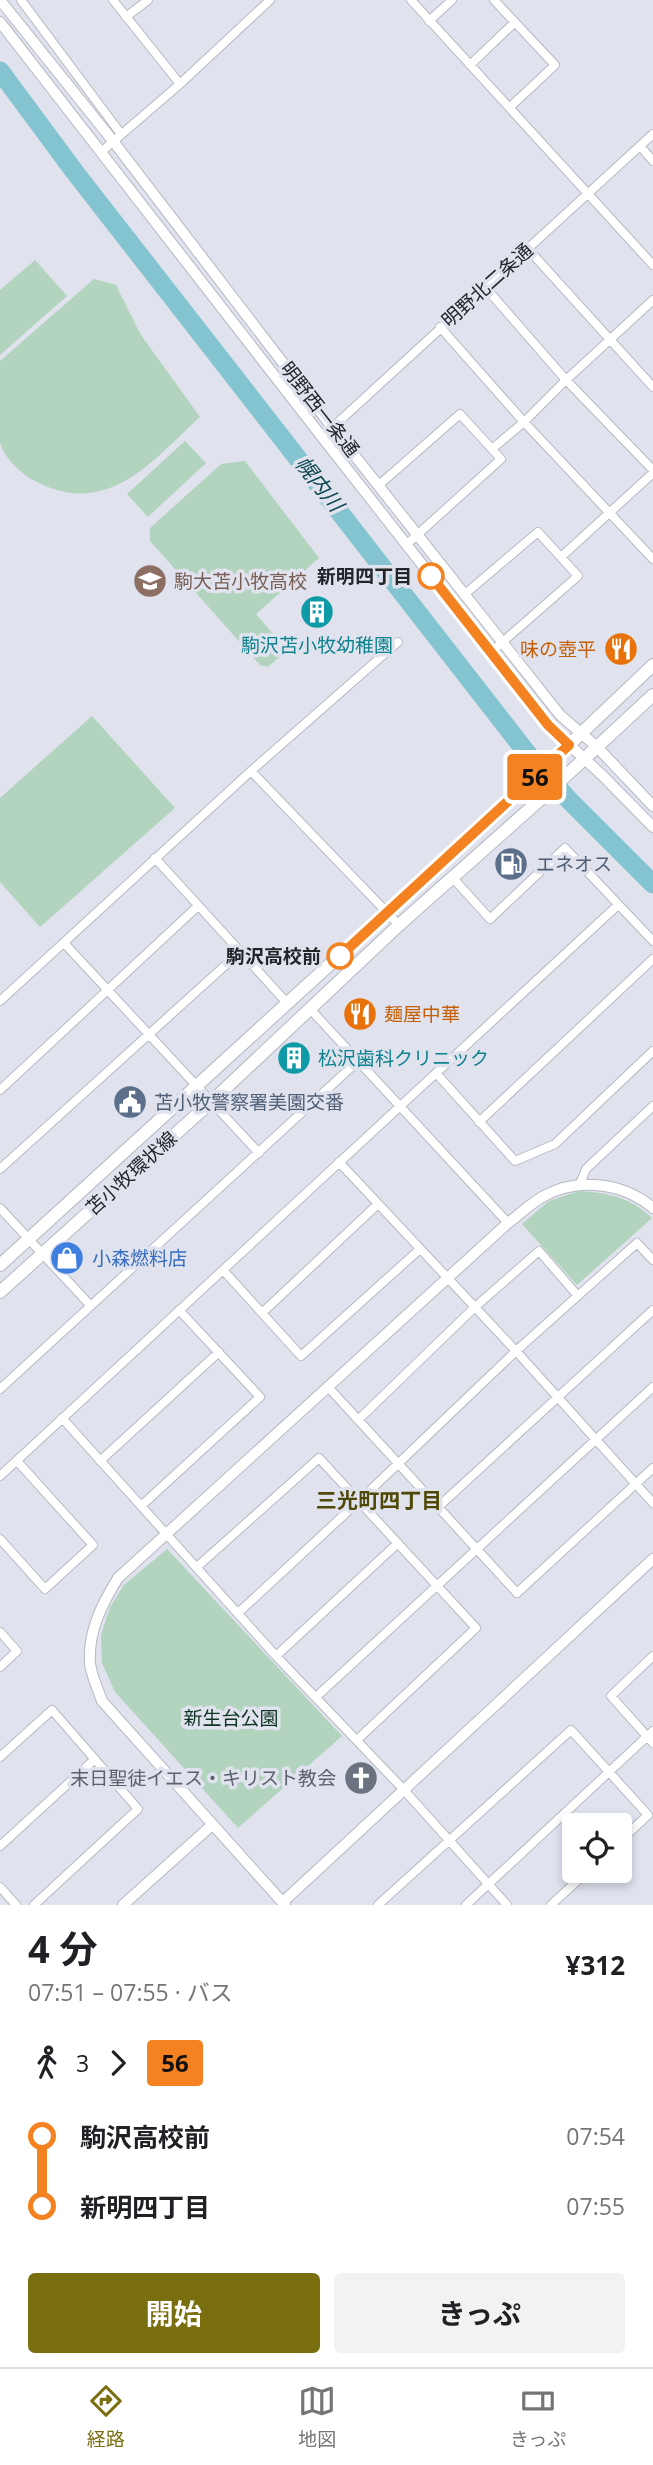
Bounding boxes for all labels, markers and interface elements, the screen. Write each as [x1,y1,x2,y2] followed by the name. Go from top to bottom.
[436,237,538,333] street label: 明野北二条通
[275,356,365,462] street label: 明野西一条通
[289,450,351,518] water label: 幌内川
[131,562,169,600] school or university icon: 駒大苫小牧高校
[317,563,412,589] place label: 新明四丁目
[418,563,444,589] marker: 新明四丁目
[174,568,307,594] place label: 駒大苫小牧高校
[298,593,336,631] building icon: 駒沢苫小牧幼稚園
[602,630,640,668] restaurant icon: 味の壺平
[241,632,393,658] place label: 駒沢苫小牧幼稚園
[520,636,596,662] place label: 味の壺平
[504,754,566,800] line badge: 56
[521,760,549,793] text: 56
[492,845,530,883] fuel station icon: エネオス
[536,851,612,877] place label: エネオス
[226,943,321,969] place label: 駒沢高校前
[327,943,353,969] marker: 駒沢高校前
[341,995,379,1033] restaurant icon: 麺屋中華
[384,1001,460,1027] place label: 麺屋中華
[275,1039,313,1077] building icon: 松沢歯科クリニック
[318,1045,489,1071] place label: 松沢歯科クリニック
[111,1083,149,1121] public building icon: 苫小牧警察署美園交番
[154,1089,344,1115] place label: 苫小牧警察署美園交番
[80,1125,182,1221] street label: 苫小牧環状線
[48,1239,86,1277] shop icon: 小森燃料店
[92,1245,187,1271] place label: 小森燃料店
[316,1486,442,1514] district label: 三光町四丁目
[183,1705,279,1731] park label: 新生台公園
[342,1759,380,1797] church icon: 末日聖徒イエス・キリスト教会
[70,1765,336,1791] place label: 末日聖徒イエス・キリスト教会
[562,1813,632,1883] map controls
[562,1813,632,1883] button: locate
[28,1922,98,1974] text: 4 分
[566,1947,625,1983] text: ¥312
[28,1976,233,2008] text: 07:51 – 07:55 · バス
[28,2044,66,2082] icon: walk
[99,2044,137,2082] icon: forward
[161,2046,189,2079] text: 56
[76,2047,89,2079] text: 3
[80,2119,210,2155] text: 駒沢高校前
[566,2120,625,2152] text: 07:54
[80,2189,210,2225] text: 新明四丁目
[566,2190,625,2222] text: 07:55
[28,2273,320,2353] button: 開始
[334,2273,625,2353] button: きっぷ
[87,2382,125,2452] tab: 経路
[298,2382,336,2452] tab: 地図
[510,2382,566,2452] tab: きっぷ

